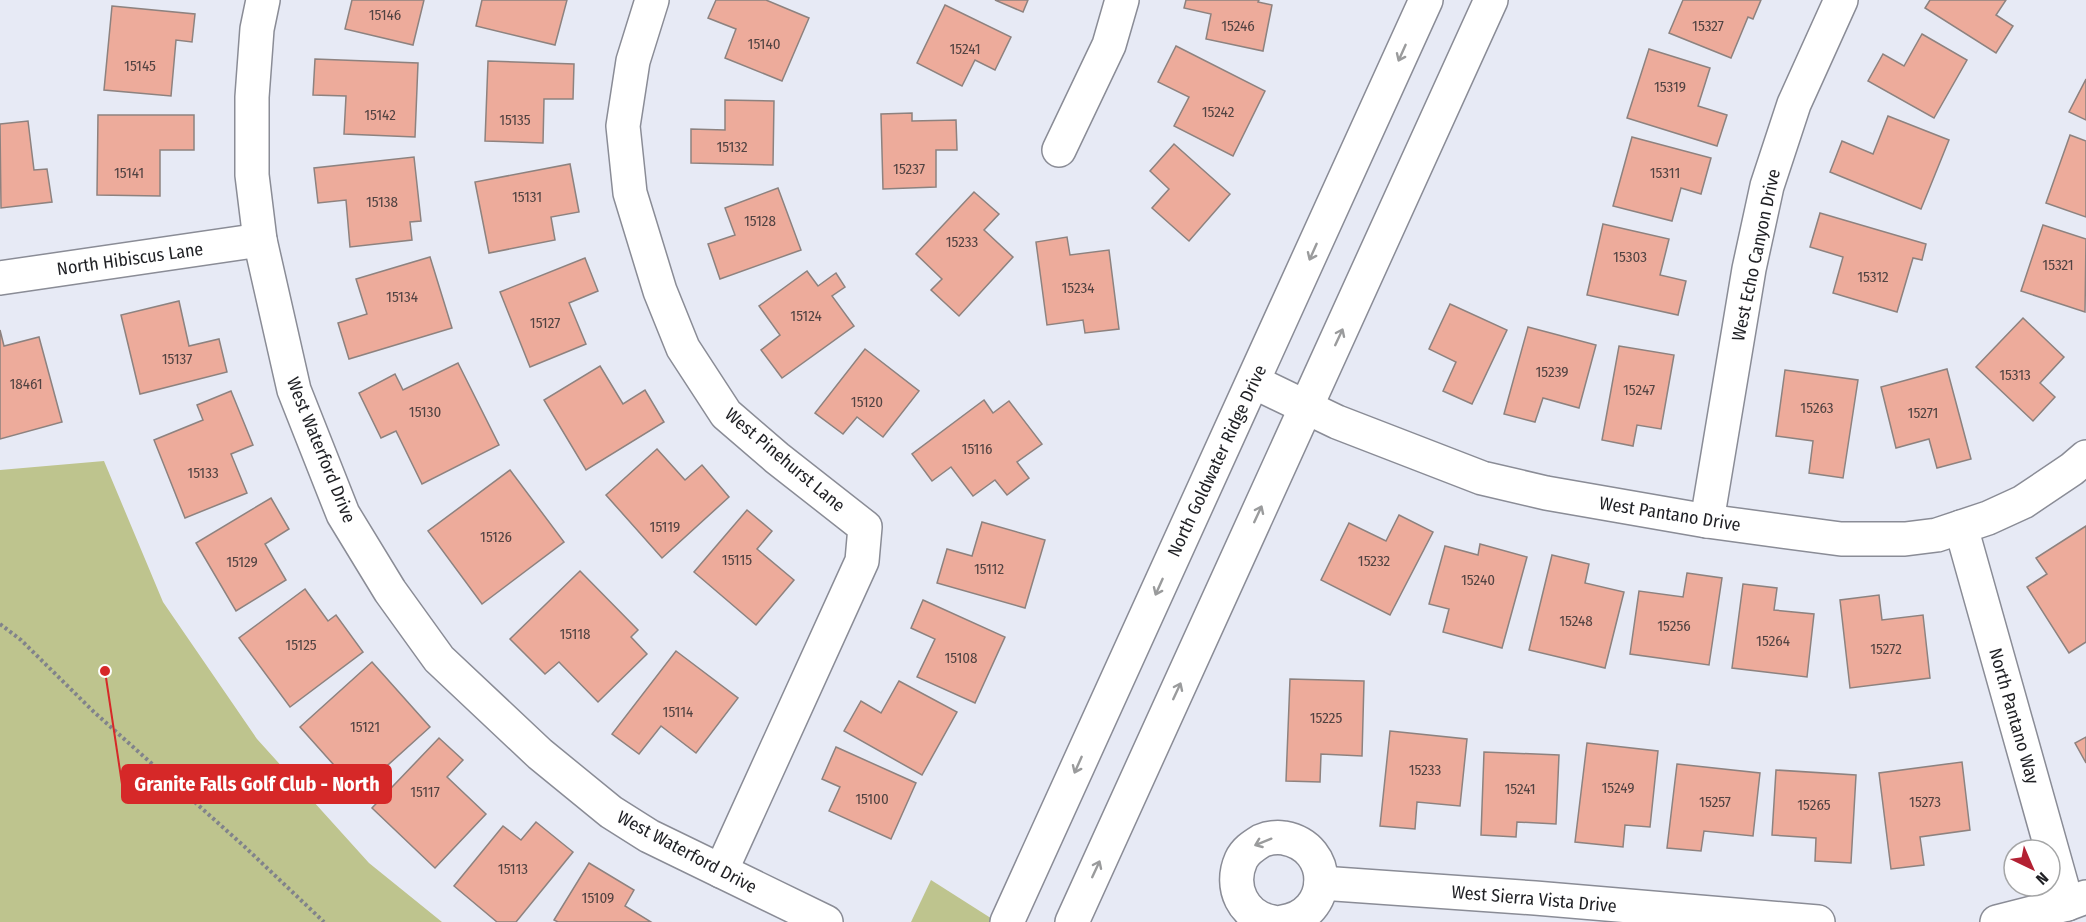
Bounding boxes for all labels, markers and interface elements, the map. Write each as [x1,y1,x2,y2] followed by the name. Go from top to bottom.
[369,6,401,24] house number: 15146
[1221,17,1255,35] house number: 15246
[1692,17,1724,35] house number: 15327
[748,35,780,53] house number: 15140
[949,40,981,58] house number: 15241
[1396,44,1407,62] one-way arrow
[124,57,156,75] house number: 15145
[1654,78,1686,96] house number: 15319
[1202,103,1235,121] house number: 15242
[364,106,396,124] house number: 15142
[499,111,531,129] house number: 15135
[716,138,748,156] house number: 15132
[893,160,925,178] house number: 15237
[114,164,144,182] house number: 15141
[1650,164,1680,182] house number: 15311
[1727,167,1785,343] street label: West Echo Canyon Drive
[512,188,542,206] house number: 15131
[366,193,398,211] house number: 15138
[744,212,776,230] house number: 15128
[946,233,979,251] house number: 15233
[55,238,205,280] street label: North Hibiscus Lane
[1307,242,1319,260] one-way arrow
[1613,248,1647,266] house number: 15303
[2042,256,2074,274] house number: 15321
[1857,268,1889,286] house number: 15312
[1061,279,1095,297] house number: 15234
[386,288,418,306] house number: 15134
[790,307,822,325] house number: 15124
[530,314,560,332] house number: 15127
[1334,328,1346,346] one-way arrow
[162,350,192,368] house number: 15137
[1163,361,1271,560] street label: North Goldwater Ridge Drive
[1535,363,1569,381] house number: 15239
[1999,366,2031,384] house number: 15313
[282,374,360,526] street label: West Waterford Drive
[9,375,43,393] house number: 18461
[1623,381,1655,399] house number: 15247
[851,393,883,411] house number: 15120
[1800,399,1834,417] house number: 15263
[409,403,441,421] house number: 15130
[720,403,850,517] street label: West Pinehurst Lane
[1908,404,1938,422] house number: 15271
[962,440,992,458] house number: 15116
[187,464,219,482] house number: 15133
[1598,492,1742,536] street label: West Pantano Drive
[1253,505,1264,524] one-way arrow
[650,518,680,536] house number: 15119
[480,528,512,546] house number: 15126
[722,551,752,569] house number: 15115
[1358,552,1391,570] house number: 15232
[226,553,258,571] house number: 15129
[974,560,1004,578] house number: 15112
[1461,571,1495,589] house number: 15240
[1153,578,1164,596] one-way arrow
[1559,612,1593,630] house number: 15248
[1657,617,1691,635] house number: 15256
[560,625,591,643] house number: 15118
[1756,632,1790,650] house number: 15264
[285,636,317,654] house number: 15125
[1870,640,1902,658] house number: 15272
[1984,646,2044,786] street label: North Pantano Way
[944,649,978,667] house number: 15108
[1172,683,1184,701] one-way arrow
[663,703,693,721] house number: 15114
[1310,709,1342,727] house number: 15225
[350,718,380,736] house number: 15121
[1072,755,1084,773] one-way arrow
[1409,761,1442,779] house number: 15233
[122,765,391,803] callout: Granite Falls Golf Club - North
[134,772,380,796] text: Granite Falls Golf Club - North
[1601,779,1635,797] house number: 15249
[1504,780,1536,798] house number: 15241
[410,783,440,801] house number: 15117
[855,790,889,808] house number: 15100
[1699,793,1731,811] house number: 15257
[1909,793,1941,811] house number: 15273
[1797,796,1831,814] house number: 15265
[613,806,761,898] street label: West Waterford Drive
[1254,837,1273,848] one-way arrow
[2002,838,2062,898] north arrow
[498,860,528,878] house number: 15113
[1091,860,1103,878] one-way arrow
[2032,868,2052,889] text: N
[1450,881,1618,917] street label: West Sierra Vista Drive
[582,889,614,907] house number: 15109

